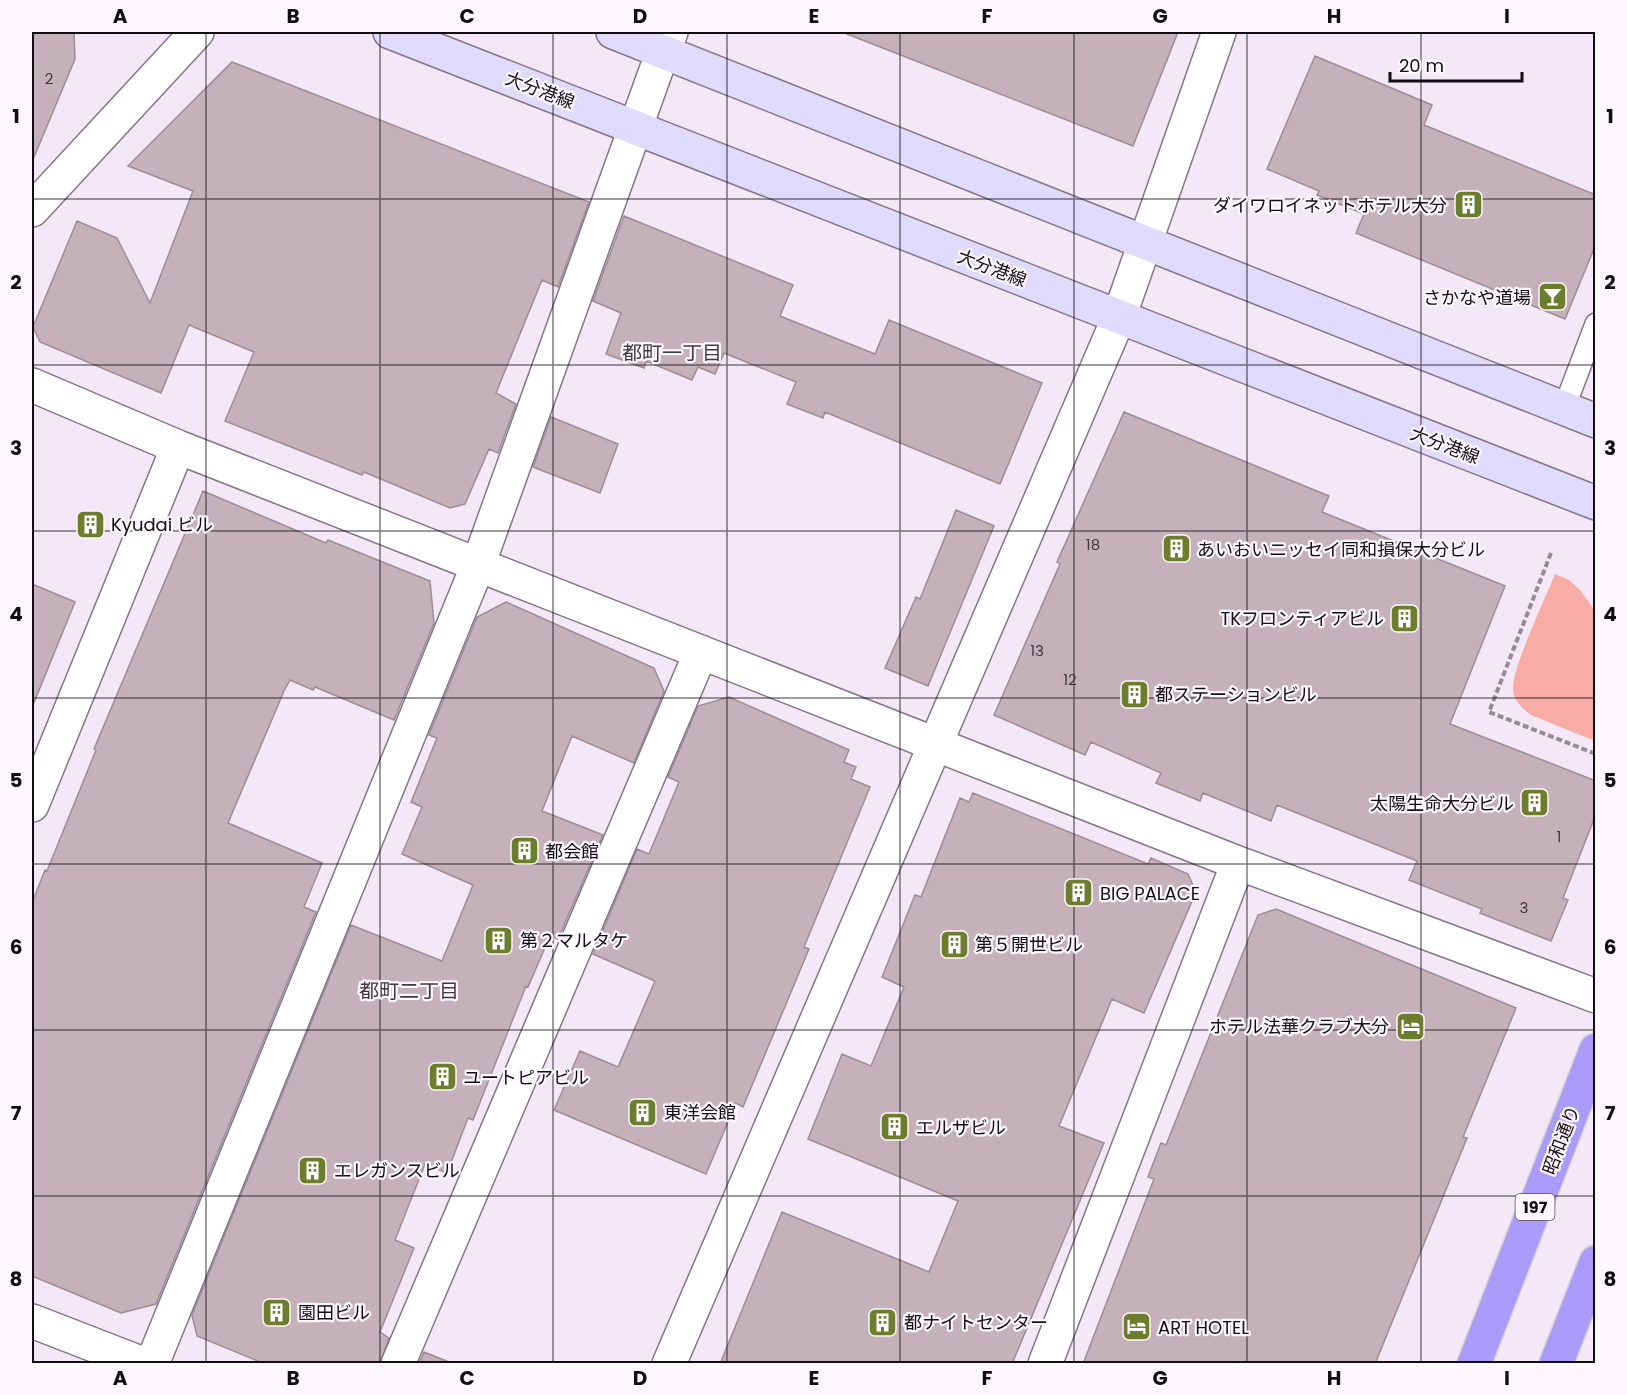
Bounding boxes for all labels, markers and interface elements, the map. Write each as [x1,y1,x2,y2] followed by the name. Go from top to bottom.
[113,2,128,30] text: A
[286,2,300,30] text: B
[459,2,475,30] text: C
[633,2,647,30] text: D
[809,2,819,30] text: E
[982,2,993,30] text: F
[1152,2,1168,30] text: G
[1327,2,1341,30] text: H
[1504,2,1510,30] text: I
[1390,45,1522,83] scale bar
[1399,53,1444,78] text: 20 m
[502,65,578,115] street label: 大分港線
[45,68,53,89] house number: 2
[12,102,20,130] text: 1
[1606,102,1614,130] text: 1
[1452,189,1484,221] building icon: ダイワロイネットホテル大分
[1213,193,1447,218] place label: ダイワロイネットホテル大分
[954,243,1030,293] street label: 大分港線
[10,268,22,296] text: 2
[1604,268,1616,296] text: 2
[1536,281,1568,313] bar icon: さかなや道場
[1423,285,1531,310] place label: さかなや道場
[622,339,722,367] district label: 都町一丁目
[1407,420,1483,470] street label: 大分港線
[10,434,22,462] text: 3
[1604,434,1616,462] text: 3
[74,508,106,540] building icon: Kyudai ビル
[111,512,213,537] place label: Kyudai ビル
[1160,533,1192,565] building icon: あいおいニッセイ同和損保大分ビル
[1086,534,1100,555] house number: 18
[1197,537,1485,562] place label: あいおいニッセイ同和損保大分ビル
[9,600,23,628] text: 4
[1603,600,1617,628] text: 4
[1389,602,1421,634] building icon: TKフロンティアビル
[1221,606,1384,631] place label: TKフロンティアビル
[1030,640,1044,661] house number: 13
[1063,669,1077,690] house number: 12
[1118,678,1150,710] building icon: 都ステーションビル
[1155,682,1317,707] place label: 都ステーションビル
[10,766,23,794] text: 5
[1604,766,1617,794] text: 5
[1519,787,1551,819] building icon: 太陽生命大分ビル
[1370,791,1514,816] place label: 太陽生命大分ビル
[1557,826,1561,847] house number: 1
[508,835,540,867] building icon: 都会館
[545,839,599,864] place label: 都会館
[1063,877,1095,909] building icon: BIG PALACE
[1100,881,1200,906] place label: BIG PALACE
[1520,897,1528,918] house number: 3
[483,924,515,956] building icon: 第２マルタケ
[520,928,628,953] place label: 第２マルタケ
[938,928,970,960] building icon: 第５開世ビル
[975,932,1083,957] place label: 第５開世ビル
[10,933,22,961] text: 6
[1604,933,1616,961] text: 6
[359,977,459,1005] district label: 都町二丁目
[1394,1010,1426,1042] hotel icon: ホテル法華クラブ大分
[1209,1014,1389,1039] place label: ホテル法華クラブ大分
[426,1061,458,1093] building icon: ユートピアビル
[463,1065,589,1090] place label: ユートピアビル
[627,1096,659,1128] building icon: 東洋会館
[11,1099,22,1127] text: 7
[1605,1099,1616,1127] text: 7
[664,1100,736,1125] place label: 東洋会館
[1536,1102,1586,1178] street label: 昭和通り
[879,1111,911,1143] building icon: エルザビル
[916,1115,1006,1140] place label: エルザビル
[297,1154,329,1186] building icon: エレガンスビル
[334,1158,460,1183] place label: エレガンスビル
[1516,1194,1555,1220] road number: 197
[10,1265,22,1293] text: 8
[1604,1265,1616,1293] text: 8
[261,1296,293,1328] building icon: 園田ビル
[298,1300,370,1325] place label: 園田ビル
[867,1306,899,1338] building icon: 都ナイトセンター
[904,1310,1048,1335] place label: 都ナイトセンター
[1121,1311,1153,1343] hotel icon: ART HOTEL
[1158,1315,1249,1340] place label: ART HOTEL
[113,1364,128,1392] text: A
[286,1364,300,1392] text: B
[459,1364,475,1392] text: C
[633,1364,647,1392] text: D
[809,1364,819,1392] text: E
[982,1364,993,1392] text: F
[1152,1364,1168,1392] text: G
[1327,1364,1341,1392] text: H
[1504,1364,1510,1392] text: I

